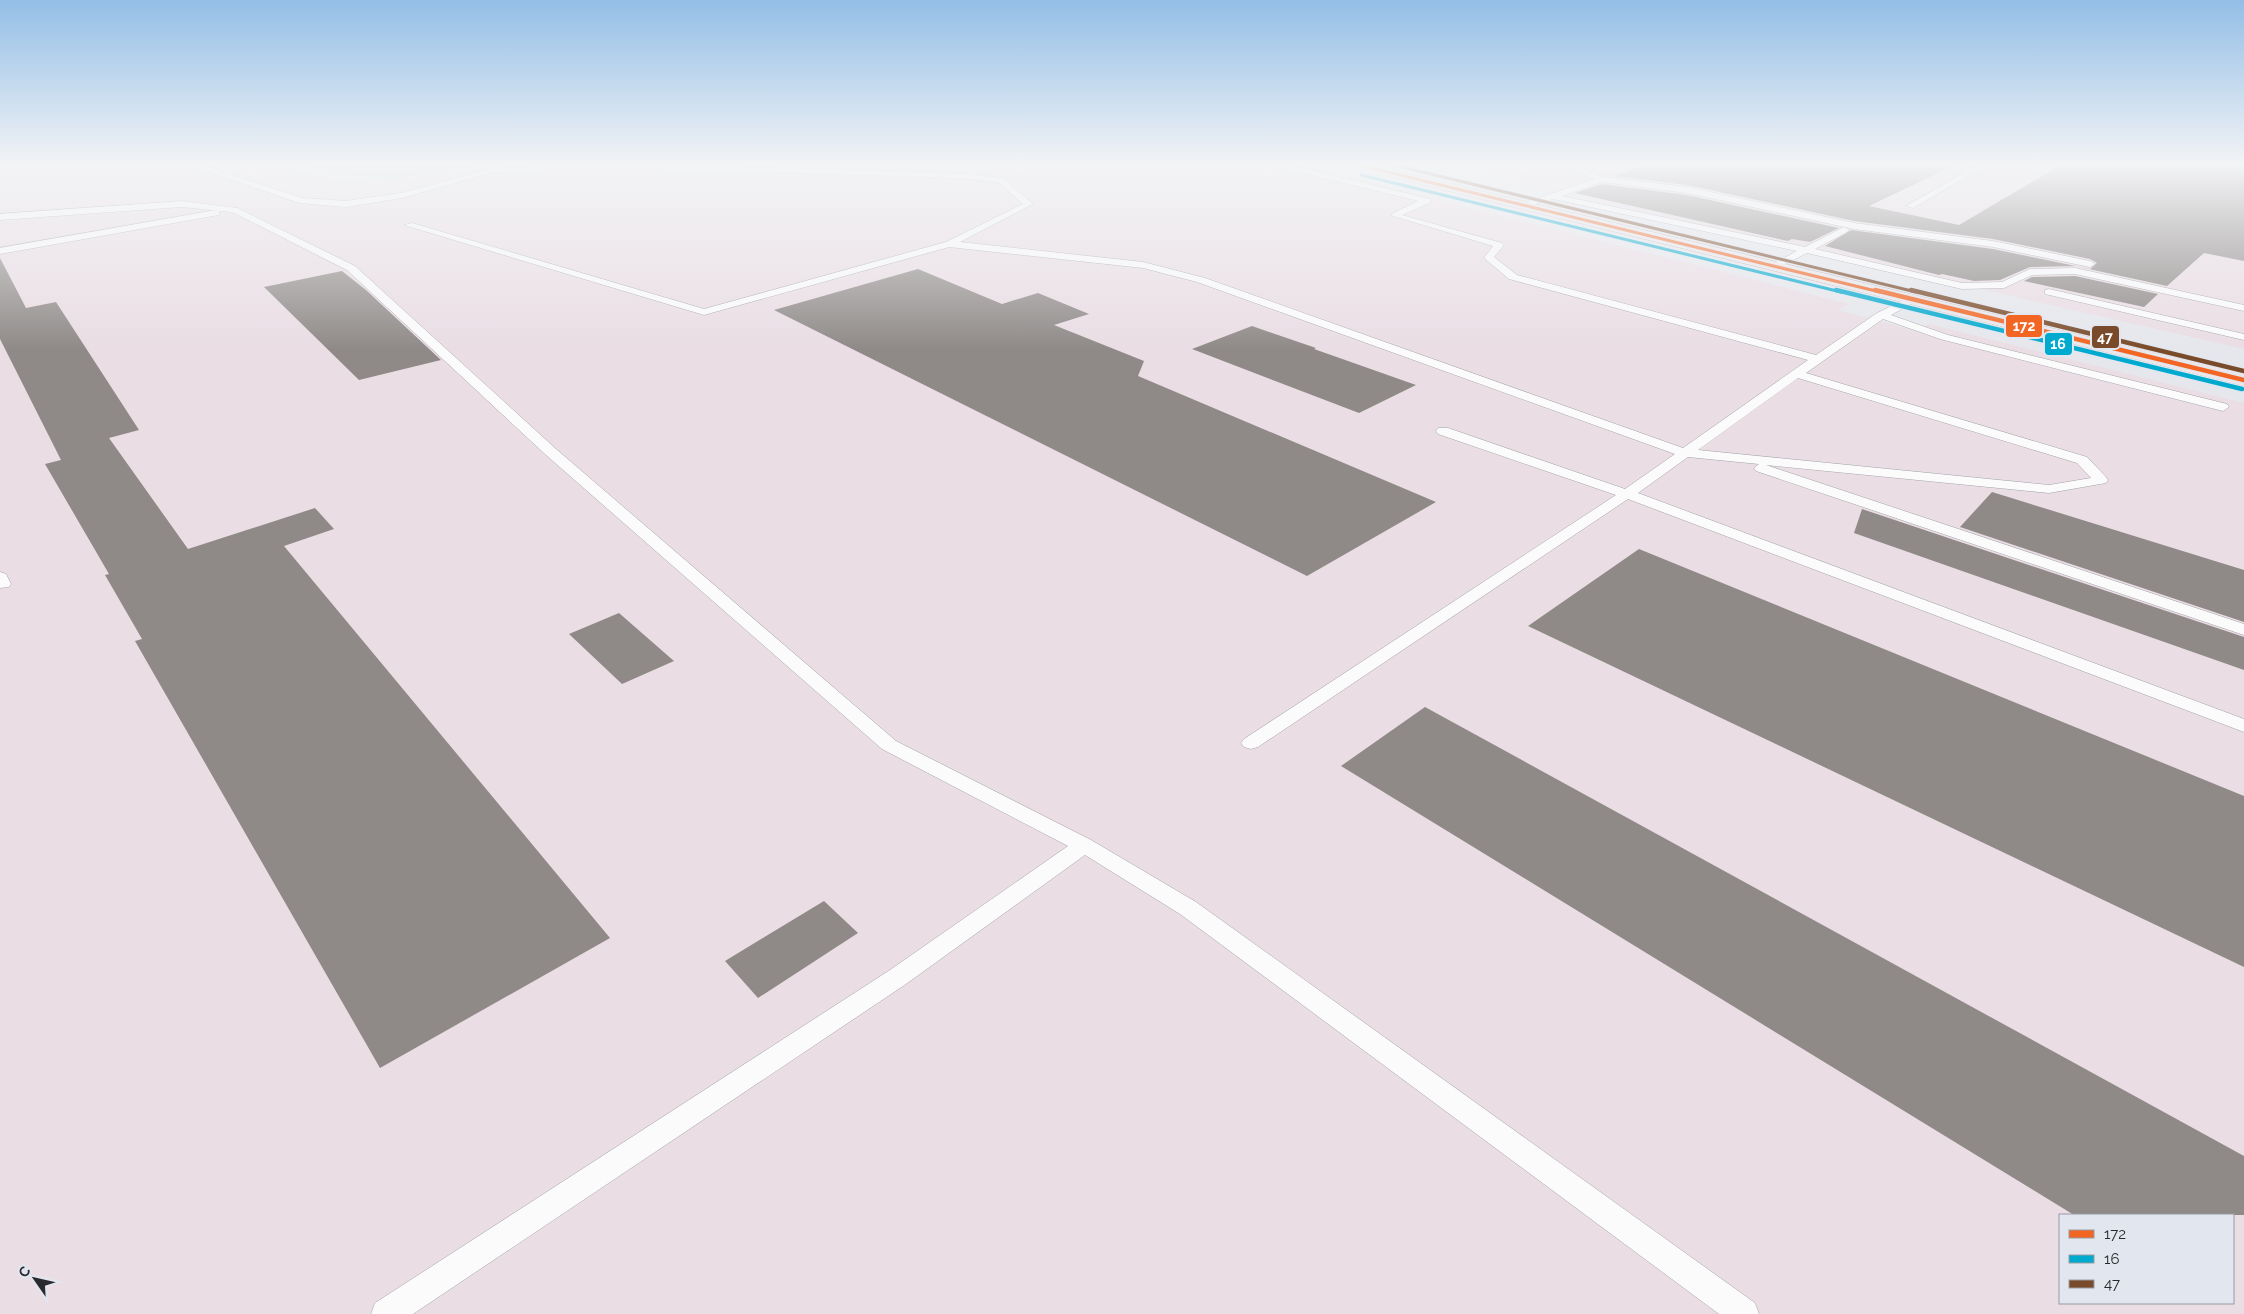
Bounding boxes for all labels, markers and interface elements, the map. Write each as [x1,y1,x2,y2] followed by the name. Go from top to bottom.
[2005,314,2043,338] line badge: 172
[2013,318,2035,334] text: 172
[2091,325,2120,349] line badge: 47
[2097,329,2113,345] text: 47
[2044,332,2073,356] line badge: 16
[2050,336,2066,352] text: 16
[2059,1214,2234,1304] legend
[2104,1225,2126,1243] text: 172
[2104,1250,2119,1268] text: 16
[10,1254,60,1304] north arrow
[15,1263,34,1280] text: С
[2104,1275,2120,1293] text: 47

